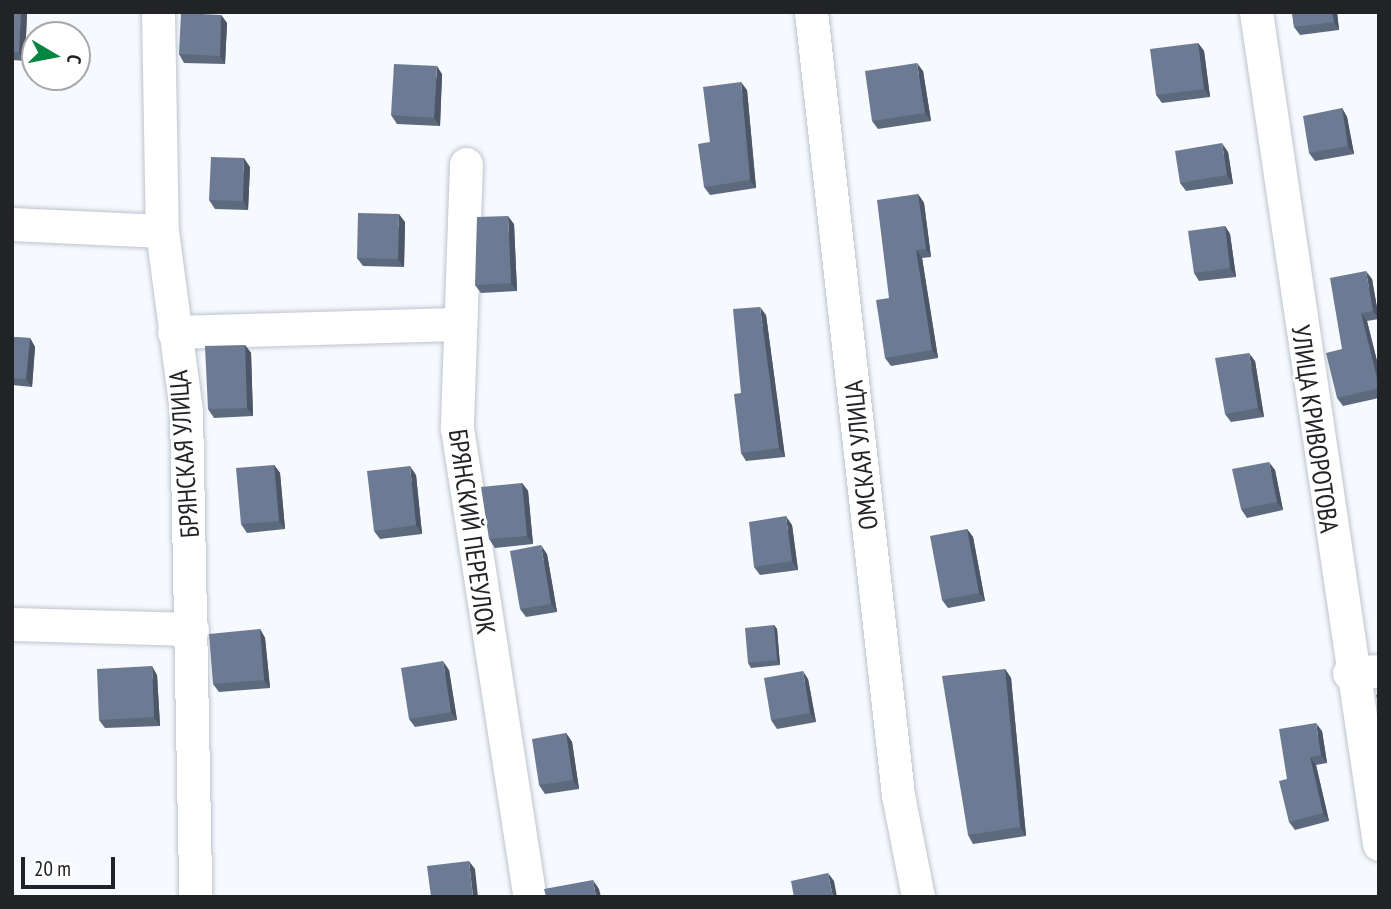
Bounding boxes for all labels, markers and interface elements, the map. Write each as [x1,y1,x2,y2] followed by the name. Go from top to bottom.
[21,21,91,91] north arrow
[62,53,87,66] text: С
[1285,323,1345,535] street label: УЛИЦА КРИВОРОТОВА
[163,369,205,539] street label: БРЯНСКАЯ УЛИЦА
[838,378,884,532] street label: ОМСКАЯ УЛИЦА
[442,427,502,637] street label: БРЯНСКИЙ ПЕРЕУЛОК
[24,842,119,886] scale bar
[34,855,71,882] text: 20 m

